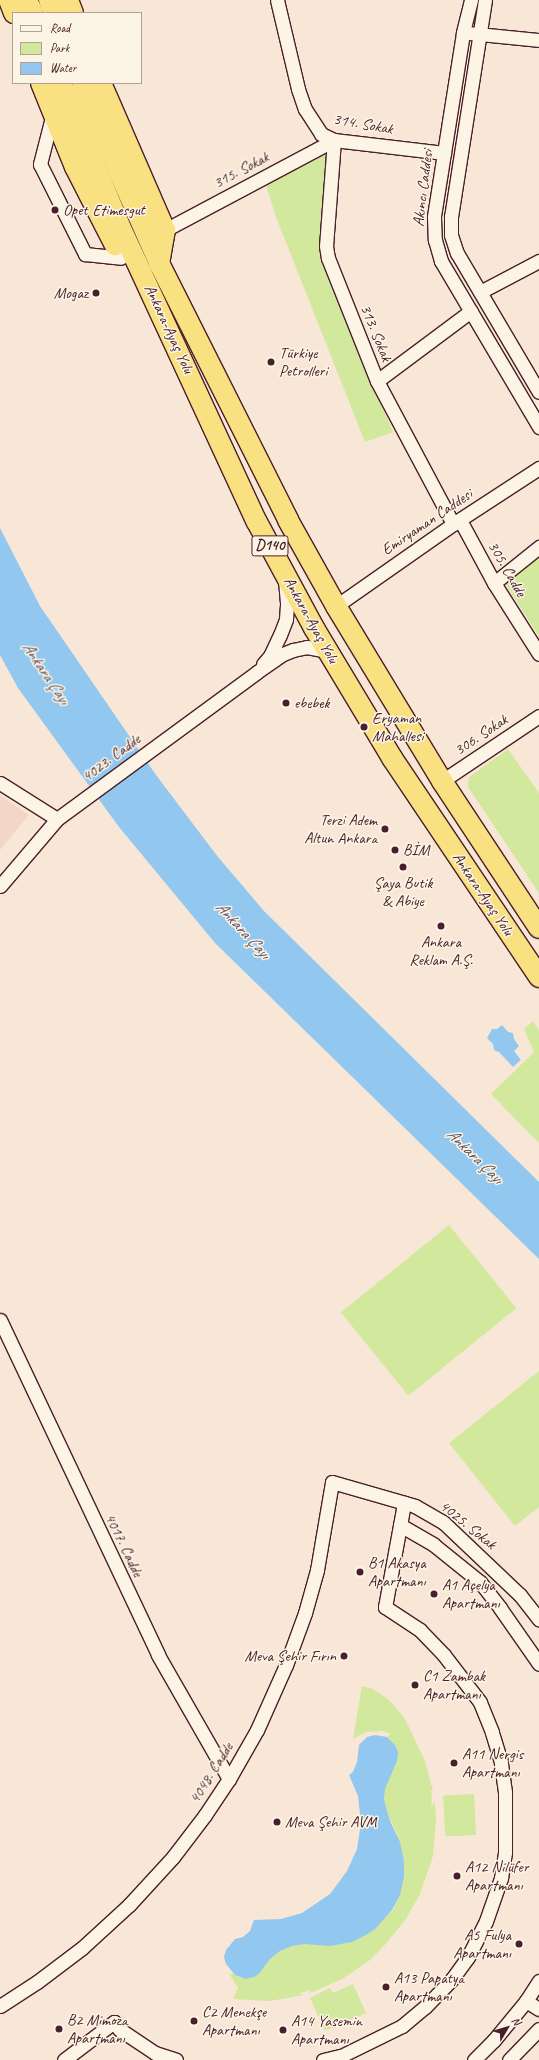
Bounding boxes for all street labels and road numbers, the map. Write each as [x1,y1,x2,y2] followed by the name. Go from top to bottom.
[332,109,394,139] street label: 314. Sokak
[210,147,272,193] street label: 315. Sokak
[409,148,437,228] street label: Akıncı Caddesi
[140,281,198,377] street label: Ankara-Ayaş Yolu
[356,302,396,364] street label: 313. Sokak
[378,485,476,559] street label: Emiryaman Caddesi
[251,533,289,559] road number: D140
[483,538,531,600] street label: 305. Cadde
[279,573,343,667] street label: Ankara-Ayaş Yolu
[451,710,511,760] street label: 306. Sokak
[78,730,144,786] street label: 4023. Cadde
[448,849,518,939] street label: Ankara-Ayaş Yolu
[436,1496,500,1554] street label: 4025. Sokak
[100,1510,148,1580] street label: 4017. Cadde
[185,1739,237,1807] street label: 4048. Cadde

